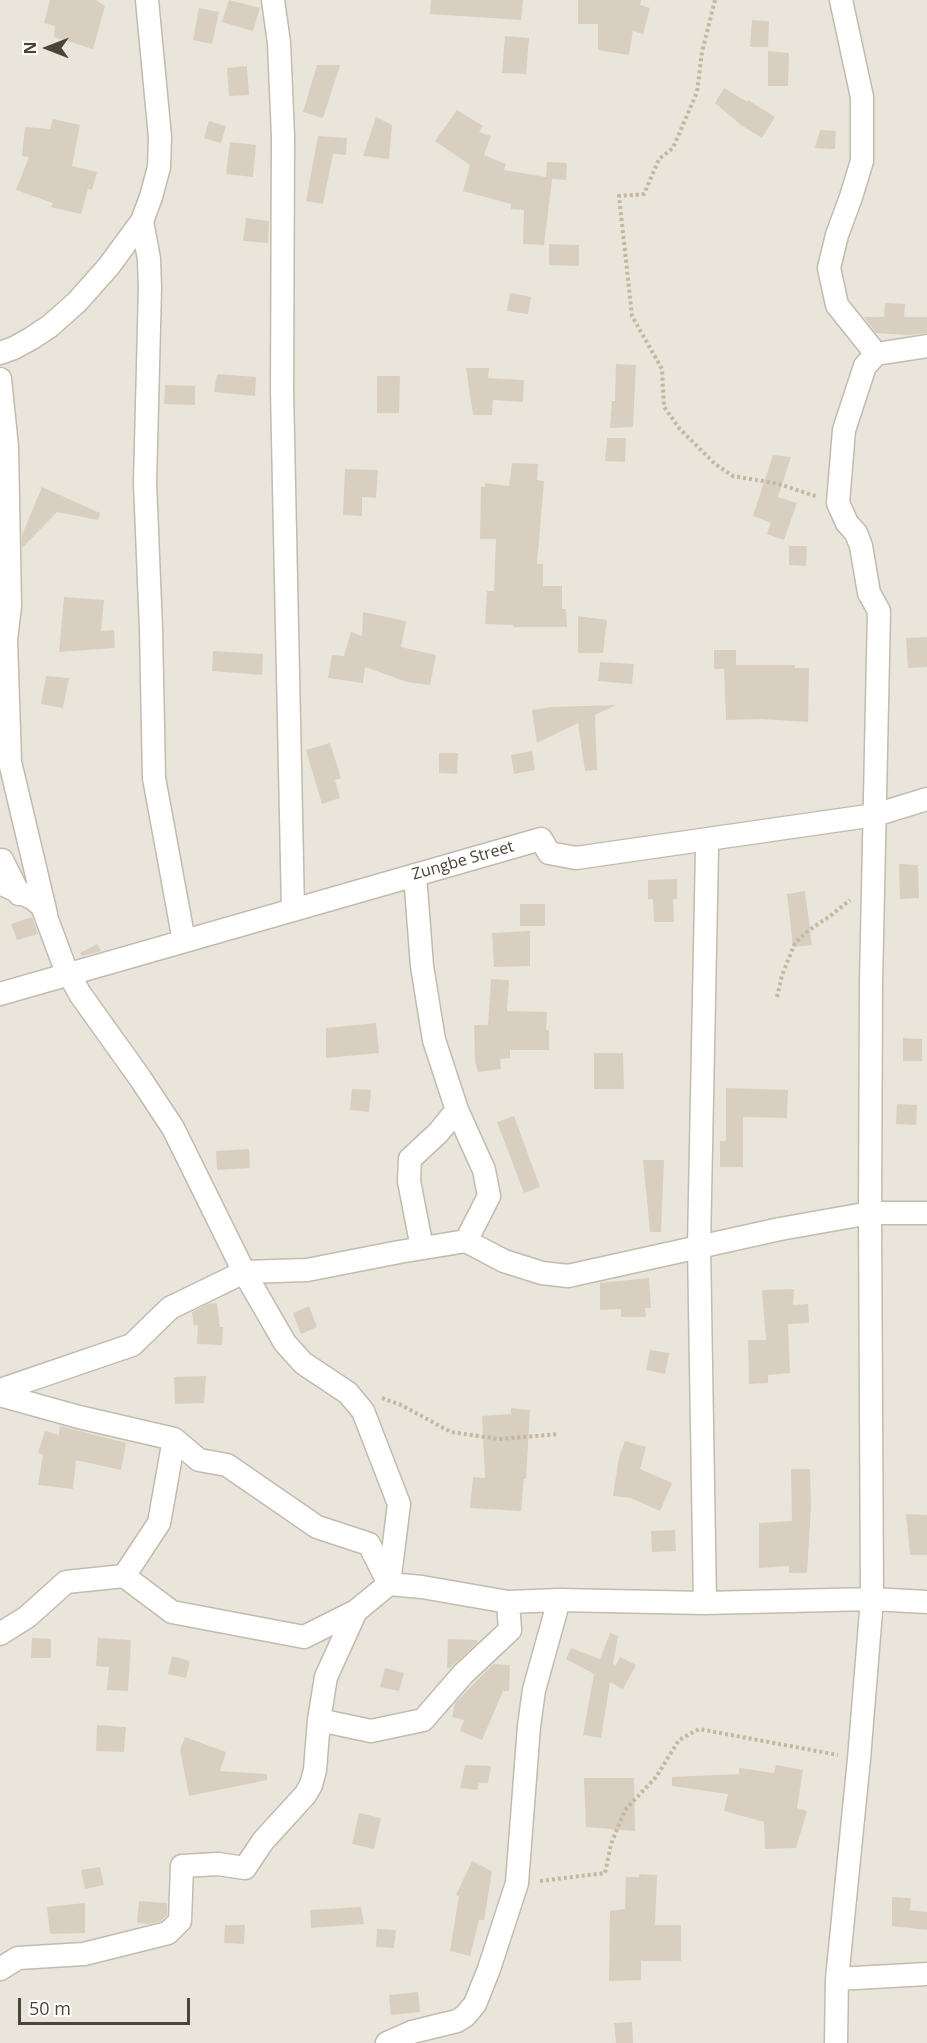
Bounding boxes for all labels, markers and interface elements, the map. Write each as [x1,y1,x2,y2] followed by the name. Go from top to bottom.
[18,18,78,78] north arrow
[19,42,41,55] text: N
[410,837,516,885] street label: Zungbe Street
[21,1986,194,2024] scale bar
[29,1996,71,2020] text: 50 m

